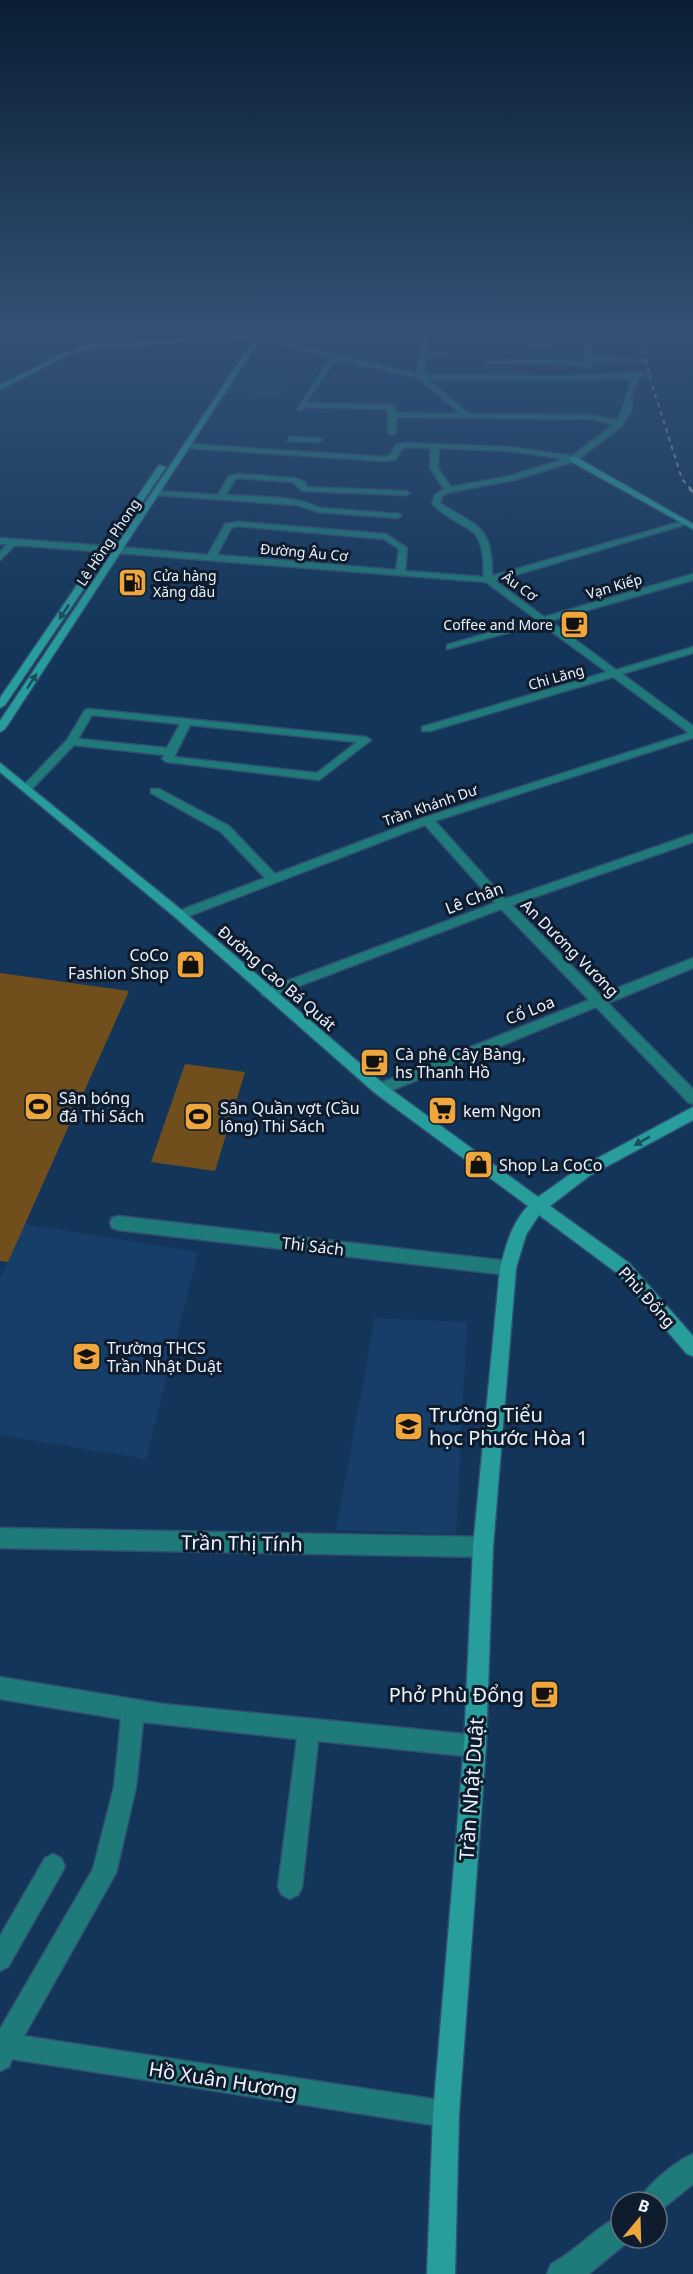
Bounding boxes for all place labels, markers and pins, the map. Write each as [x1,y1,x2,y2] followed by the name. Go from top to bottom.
[153,566,217,601] place label: Cửa hàng Xăng dầu
[116,567,148,599] fuel station icon: Cửa hàng Xăng dầu
[558,608,590,640] cafe icon: Coffee and More
[443,615,553,634] place label: Coffee and More
[68,944,169,984] place label: CoCo Fashion Shop
[174,948,206,980] shop icon: CoCo Fashion Shop
[395,1043,526,1083] place label: Cà phê Cây Bàng, hs Thanh Hồ
[358,1047,390,1079] cafe icon: Cà phê Cây Bàng, hs Thanh Hồ
[59,1087,144,1127] place label: Sân bóng đá Thi Sách
[22,1091,54,1123] sports icon: Sân bóng đá Thi Sách
[426,1095,458,1127] supermarket icon: kem Ngon
[220,1097,360,1137] place label: Sân Quần vợt (Cầu lông) Thi Sách
[463,1100,541,1122] place label: kem Ngon
[183,1101,215,1133] sports icon: Sân Quần vợt (Cầu lông) Thi Sách
[462,1149,494,1181] shop icon: Shop La CoCo
[499,1154,602,1176] place label: Shop La CoCo
[107,1337,222,1377] place label: Trường THCS Trần Nhật Duật
[70,1341,102,1373] school or university icon: Trường THCS Trần Nhật Duật
[429,1401,588,1451] place label: Trường Tiểu học Phước Hòa 1
[392,1410,424,1442] school or university icon: Trường Tiểu học Phước Hòa 1
[529,1678,561,1710] cafe icon: Phở Phù Đổng
[389,1681,524,1708] place label: Phở Phù Đổng

